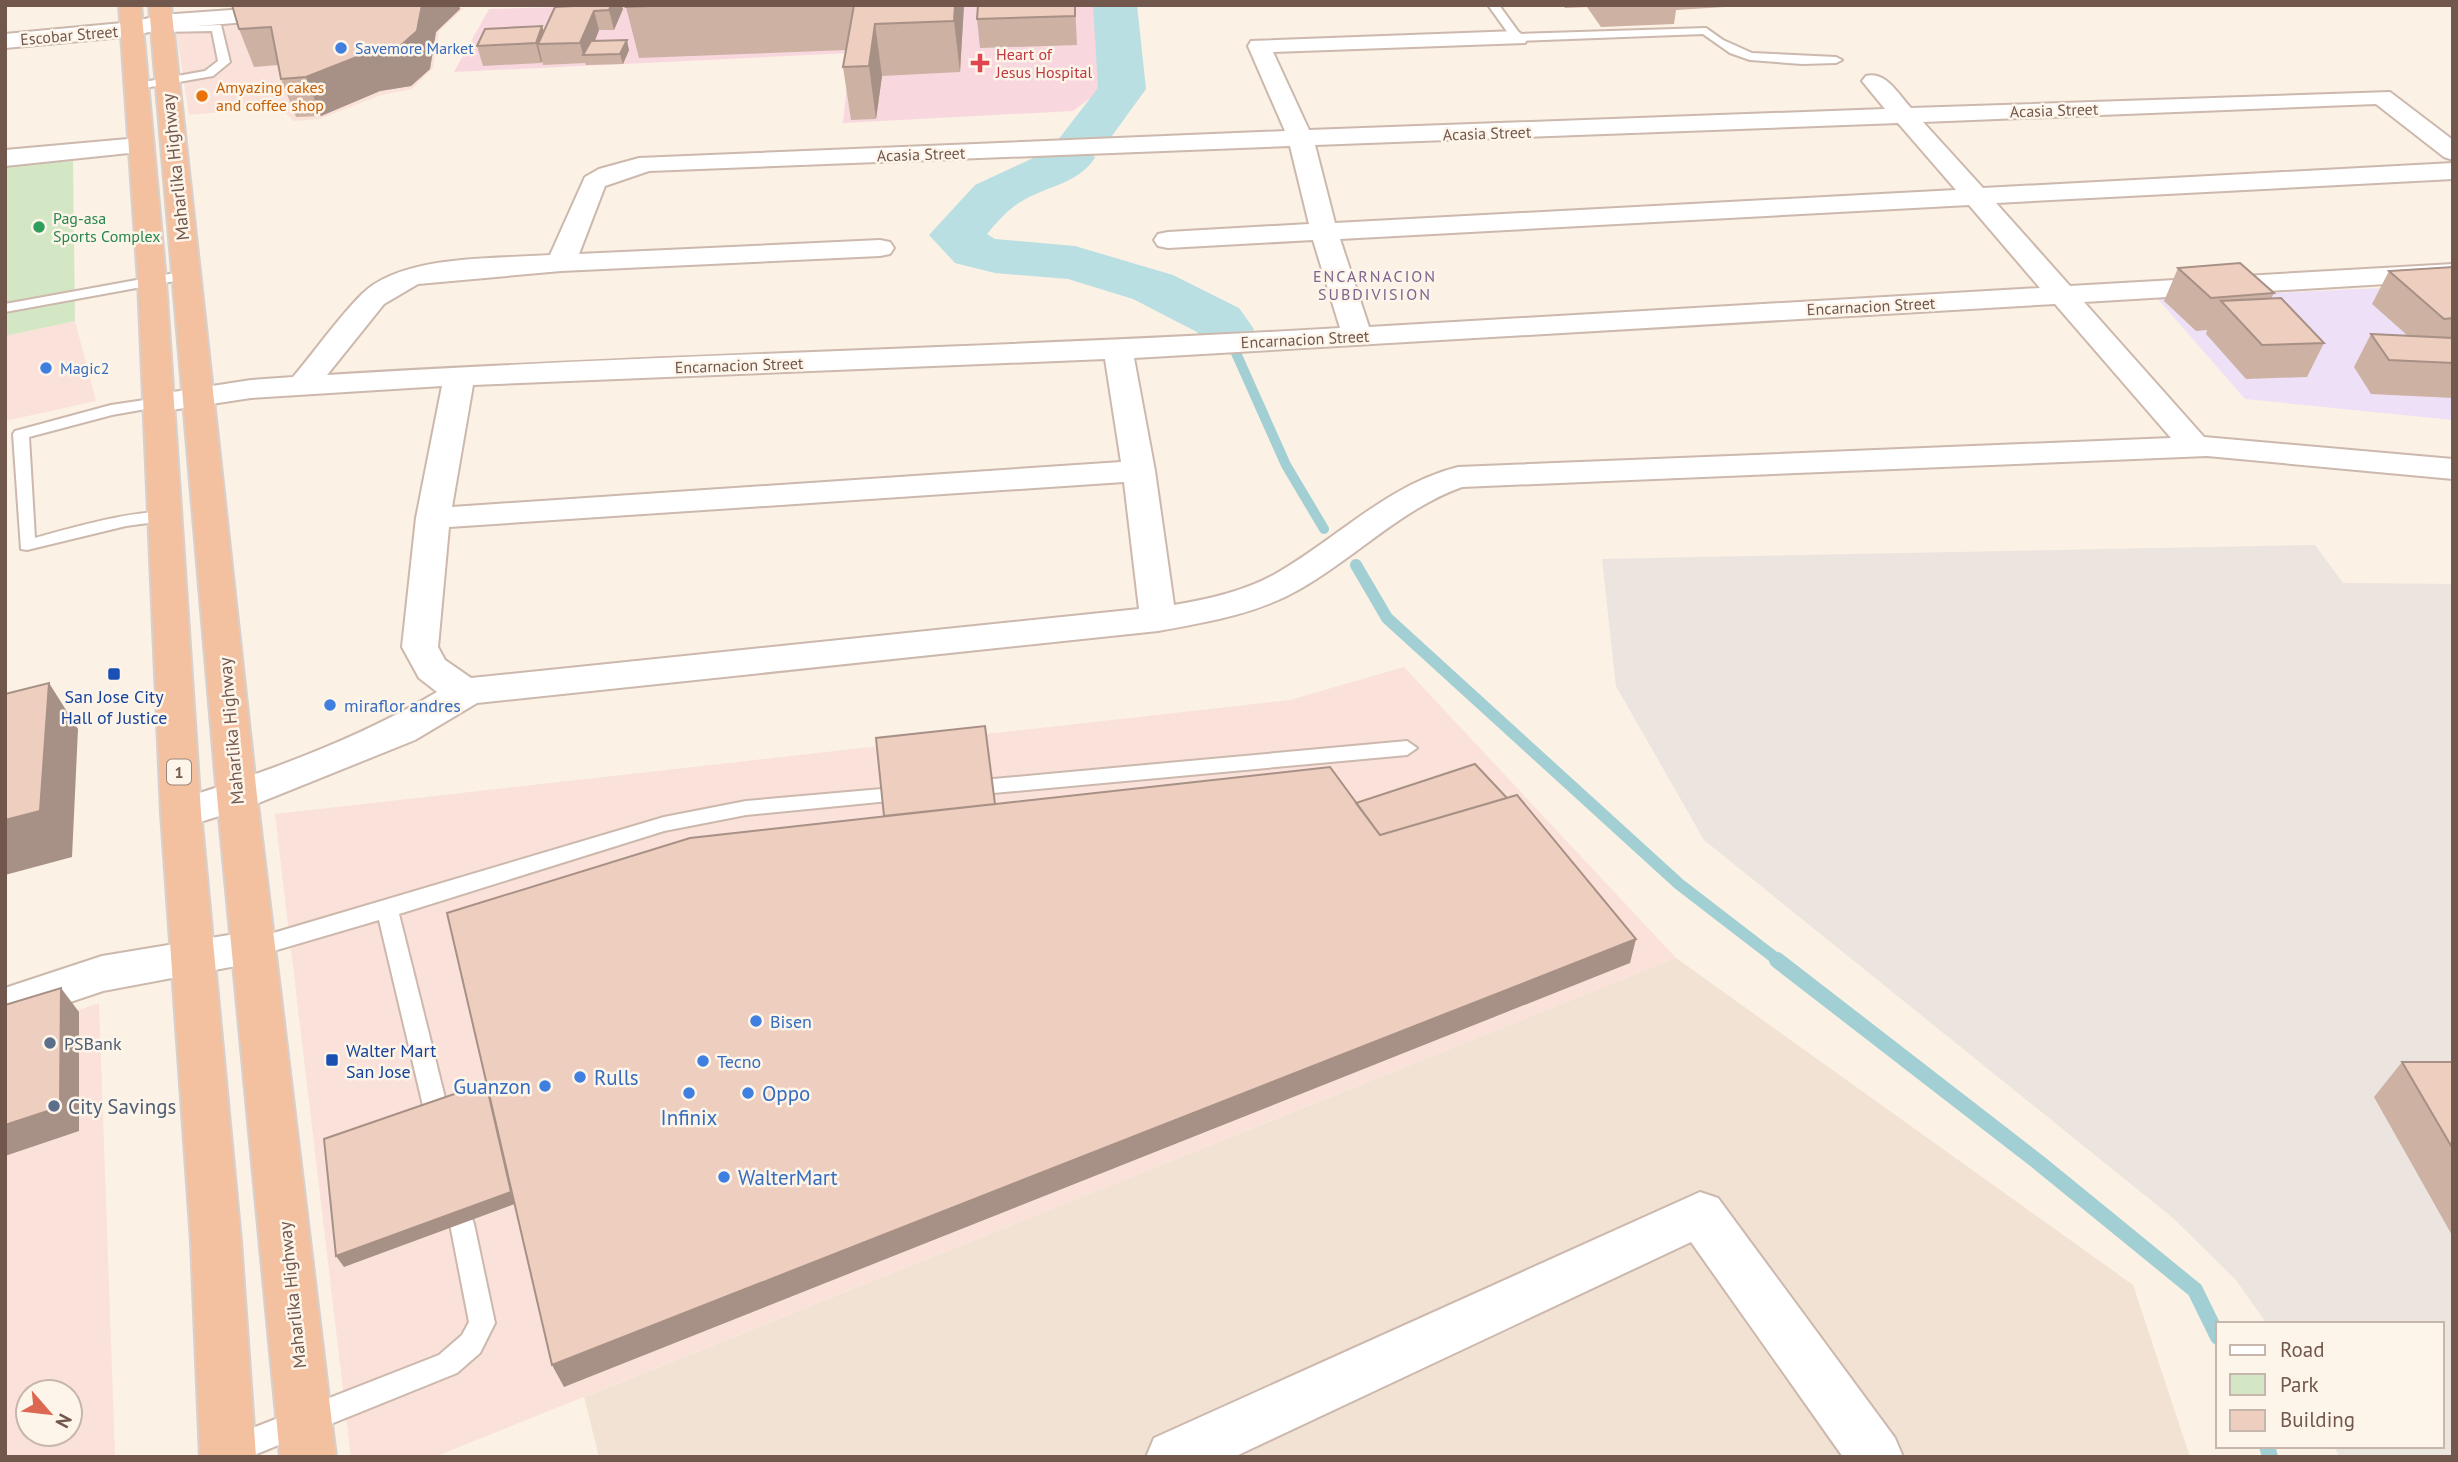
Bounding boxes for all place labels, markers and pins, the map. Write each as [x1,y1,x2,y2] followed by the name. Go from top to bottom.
[355,38,474,58] place label: Savemore Market
[333,40,349,56] marker: Savemore Market
[995,44,1093,82] place label: Heart of Jesus Hospital
[970,53,990,73] marker: Heart of Jesus Hospital
[216,77,325,115] place label: Amyazing cakes and coffee shop
[194,88,210,104] marker: Amyazing cakes and coffee shop
[53,208,161,246] place label: Pag-asa Sports Complex
[31,219,47,235] marker: Pag-asa Sports Complex
[60,358,109,378] place label: Magic2
[38,360,54,376] marker: Magic2
[106,666,122,682] marker: San Jose City Hall of Justice
[61,685,167,729] place label: San Jose City Hall of Justice
[344,694,461,717] place label: miraflor andres
[322,697,338,713] marker: miraflor andres
[770,1010,812,1033] place label: Bisen
[748,1013,764,1029] marker: Bisen
[64,1032,122,1055] place label: PSBank
[42,1035,58,1051] marker: PSBank
[346,1039,436,1083] place label: Walter Mart San Jose
[717,1050,761,1073] place label: Tecno
[324,1052,340,1068] marker: Walter Mart San Jose
[695,1053,711,1069] marker: Tecno
[594,1064,639,1091] place label: Rulls
[572,1069,588,1085] marker: Rulls
[453,1073,531,1100] place label: Guanzon
[537,1078,553,1094] marker: Guanzon
[762,1080,810,1107] place label: Oppo
[681,1085,697,1101] marker: Infinix
[740,1085,756,1101] marker: Oppo
[68,1093,176,1120] place label: City Savings
[46,1098,62,1114] marker: City Savings
[661,1104,718,1131] place label: Infinix
[738,1164,838,1191] place label: WalterMart
[716,1169,732,1185] marker: WalterMart

